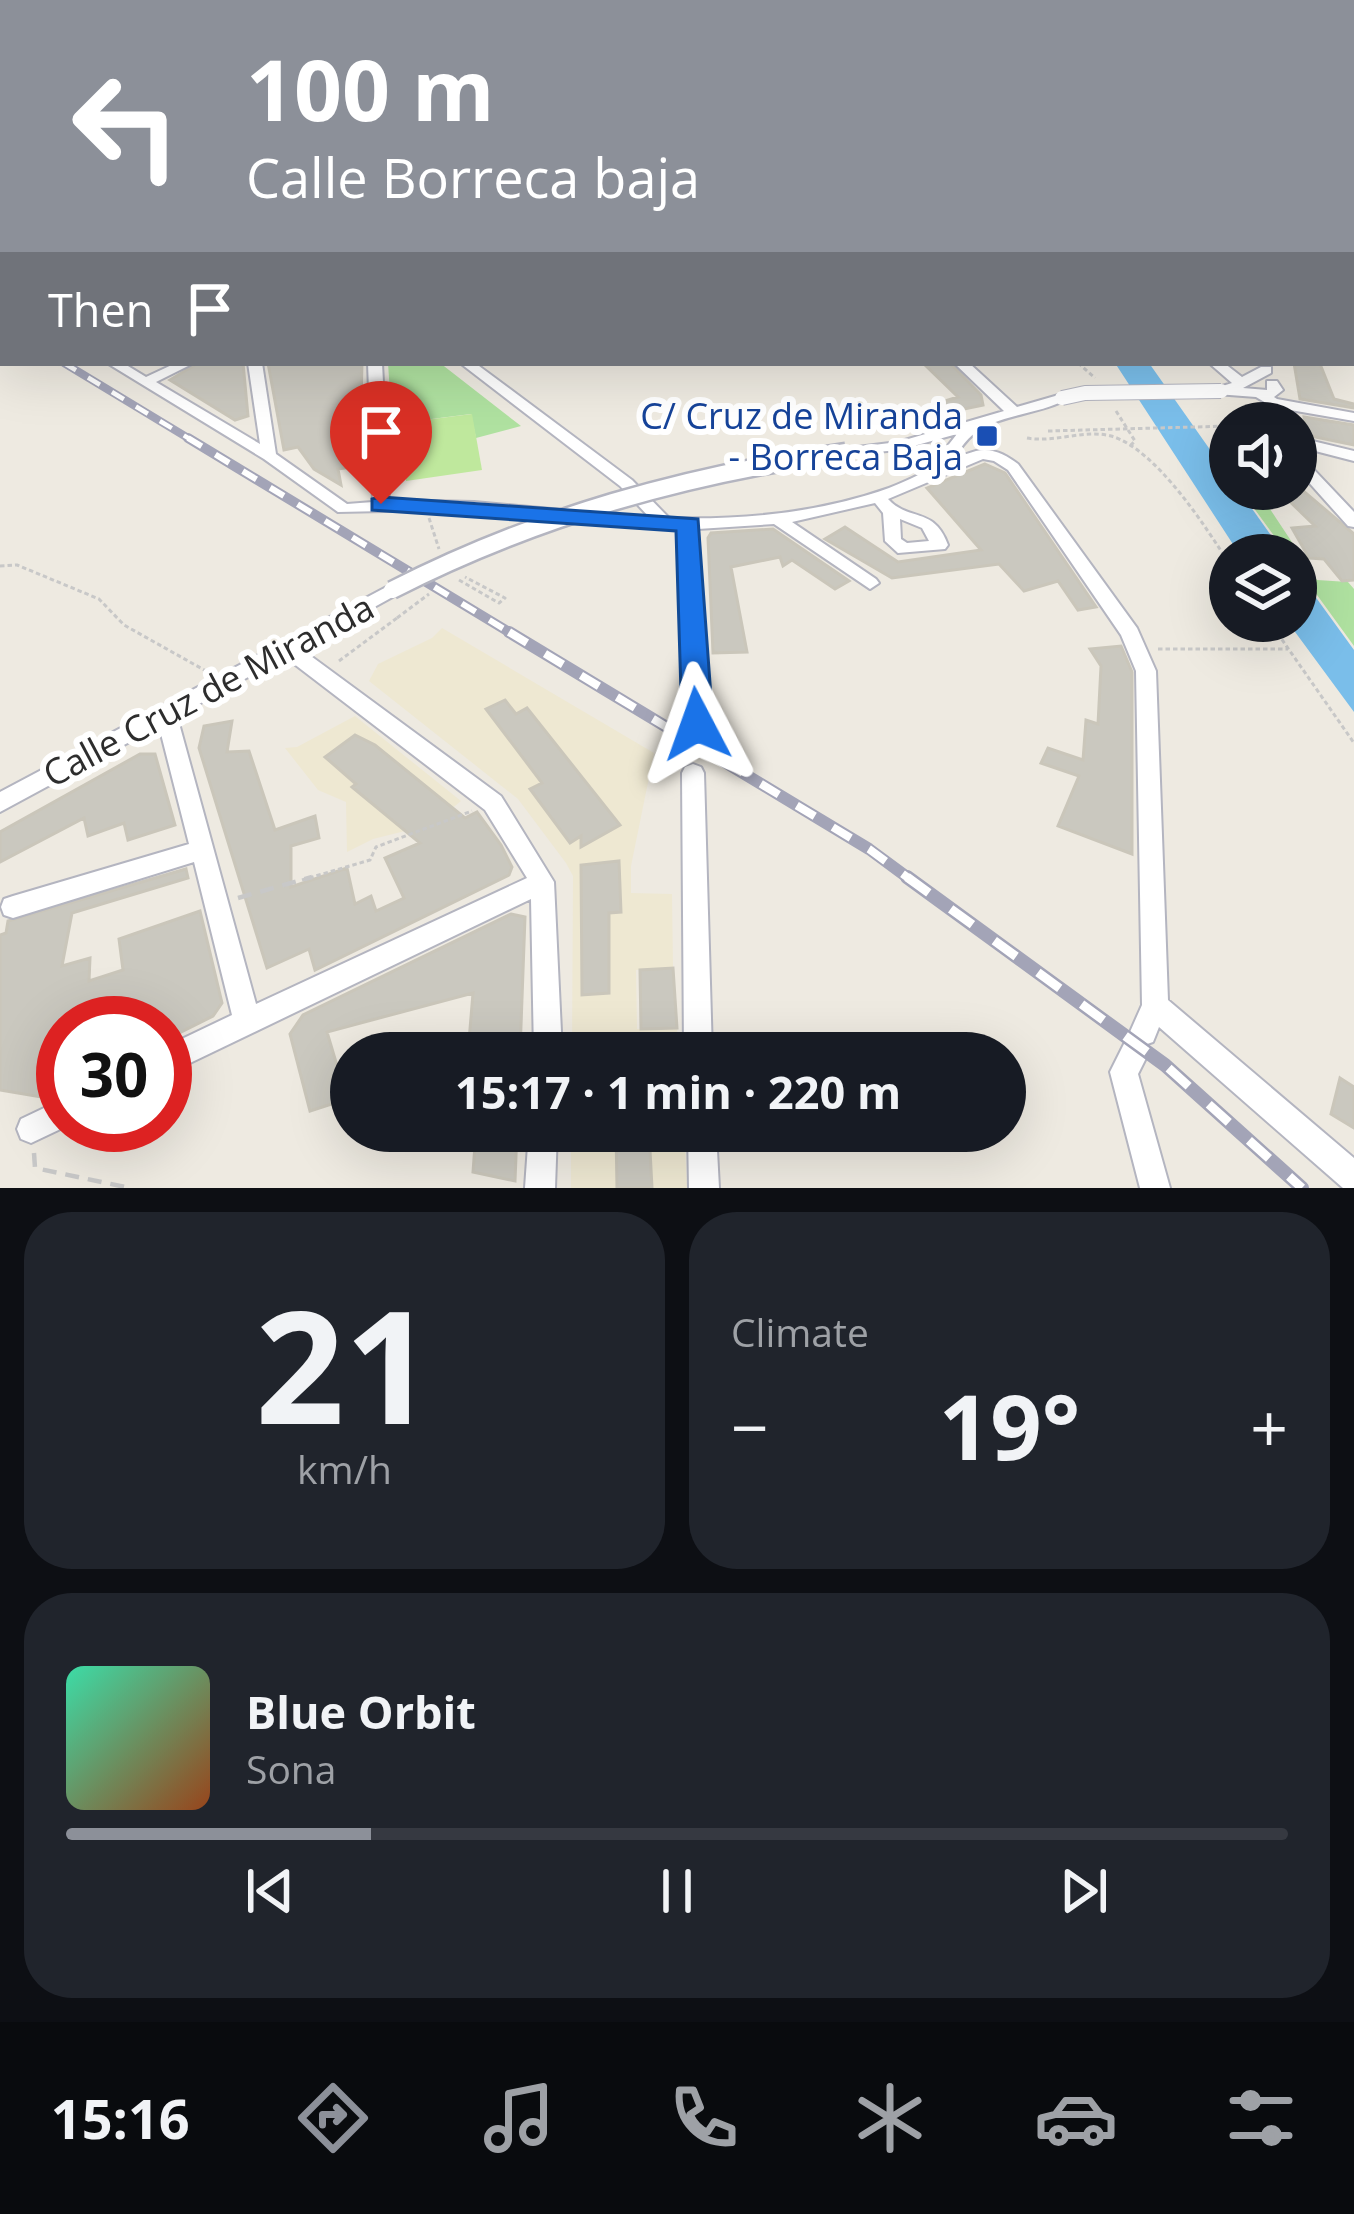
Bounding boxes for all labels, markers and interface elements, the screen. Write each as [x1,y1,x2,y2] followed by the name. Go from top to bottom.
[246,31,494,146] text: 100 m
[48,48,204,204] icon: left
[246,140,700,214] text: Calle Borreca baja
[177,276,243,342] icon: arrive
[48,279,153,340] text: Then
[330,381,432,504] pin
[640,391,963,481] place label: C/ Cruz de Miranda - Borreca Baja
[348,399,414,465] icon: arrive
[1209,402,1317,642] map controls
[1209,402,1317,510] button: sound
[974,423,1000,449] marker: C/ Cruz de Miranda - Borreca Baja
[1209,534,1317,642] button: layers
[34,582,382,798] street label: Calle Cruz de Miranda
[634,661,760,787] position arrow
[36,996,192,1152] speed limit sign: 30
[455,1061,901,1122] text: 15:17 · 1 min · 220 m
[255,1257,434,1470] text: 21
[731,1305,869,1358] text: Climate
[939,1364,1080,1486] text: 19°
[731,1381,769,1471] text: −
[1250,1381,1288,1471] text: +
[297,1442,392,1495] text: km/h
[246,1681,476,1742] text: Blue Orbit
[246,1742,336,1795] text: Sona
[237,1858,303,1924] icon: previous
[644,1858,710,1924] icon: pause
[1051,1858,1117,1924] icon: next
[291,2076,375,2160] icon: directions
[477,2076,561,2160] icon: music
[662,2076,746,2160] icon: phone
[848,2076,932,2160] icon: climate
[1034,2076,1118,2160] icon: car
[1219,2076,1303,2160] icon: filters
[51,2081,190,2155] text: 15:16

